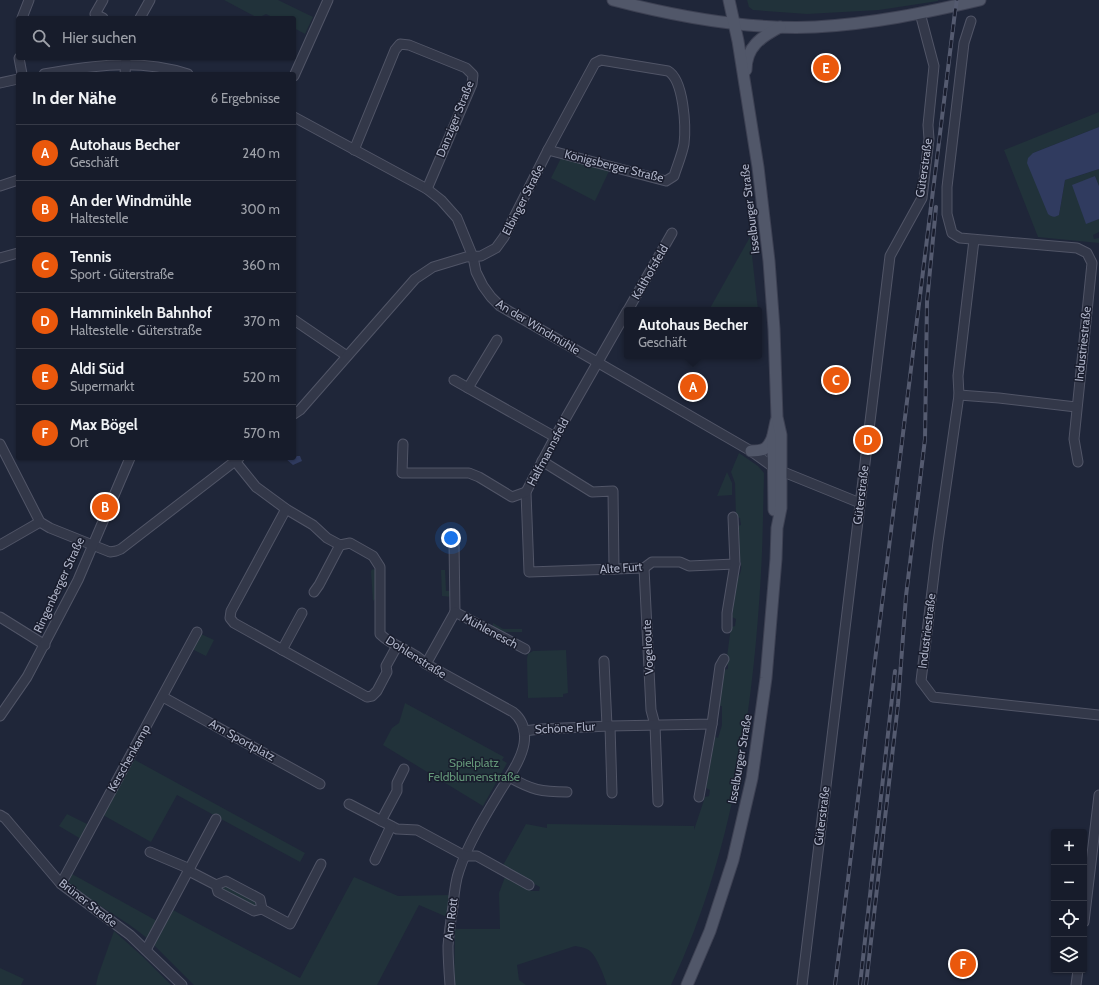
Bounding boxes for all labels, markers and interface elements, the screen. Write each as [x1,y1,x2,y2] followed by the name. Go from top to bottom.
[16,16,296,60] search box
[30,27,52,49] icon: search
[62,29,137,47] text: Hier suchen
[813,53,839,83] pin: E
[432,78,477,159] street label: Danziger Straße
[32,88,116,108] text: In der Nähe
[211,90,280,106] text: 6 Ergebnisse
[70,136,180,154] text: Autohaus Becher
[912,137,935,199] street label: Güterstraße
[41,145,49,161] text: A
[242,145,280,161] text: 240 m
[563,146,665,185] street label: Königsberger Straße
[70,154,119,170] text: Geschäft
[498,162,547,238] street label: Elbinger Straße
[737,163,762,255] street label: Isselburger Straße
[70,192,192,210] text: An der Windmühle
[41,201,49,217] text: B
[240,201,280,217] text: 300 m
[70,210,128,226] text: Haltestelle
[628,242,671,302] street label: Kalthofsfeld
[70,248,111,266] text: Tennis
[41,257,49,273] text: C
[242,257,280,273] text: 360 m
[70,266,174,282] text: Sport · Güterstraße
[493,296,583,358] street label: An der Windmühle
[70,304,212,322] text: Hamminkeln Bahnhof
[1071,306,1094,382] street label: Industriestraße
[624,307,762,359] popup
[40,313,50,329] text: D
[243,313,280,329] text: 370 m
[638,316,748,334] text: Autohaus Becher
[70,322,202,338] text: Haltestelle · Güterstraße
[638,334,687,350] text: Geschäft
[70,360,124,378] text: Aldi Süd
[823,365,849,395] pin: C
[41,369,49,385] text: E
[243,369,280,385] text: 520 m
[680,372,706,402] pin: A
[70,378,134,394] text: Supermarkt
[523,415,572,488] street label: Halfmannsfeld
[70,416,138,434] text: Max Bögel
[42,425,48,441] text: F
[243,425,280,441] text: 570 m
[855,425,881,455] pin: D
[70,434,88,450] text: Ort
[849,464,872,525] street label: Güterstraße
[92,492,118,522] pin: B
[441,528,461,548] your location
[30,535,87,635] street label: Ringenberger Straße
[599,559,643,576] street label: Alte Furt
[914,593,939,669] street label: Industriestraße
[460,610,521,652] street label: Mühlenesch
[639,619,656,675] street label: Vogelroute
[383,632,449,681] street label: Dohlenstraße
[724,713,755,805] street label: Isselburger Straße
[206,715,278,764] street label: Am Sportplatz
[534,718,596,737] street label: Schöne Flur
[104,721,153,794] street label: Kerschenkamp
[428,755,520,784] park label: Spielplatz Feldblumenstraße
[810,785,833,846] street label: Güterstraße
[1051,829,1087,973] map controls
[1051,829,1087,865] button: +
[1051,865,1087,901] button: −
[56,875,120,930] street label: Brüner Straße
[440,897,461,941] street label: Am Rott
[1051,901,1087,937] button: locate
[1051,937,1087,973] button: layers
[950,949,976,979] pin: F

